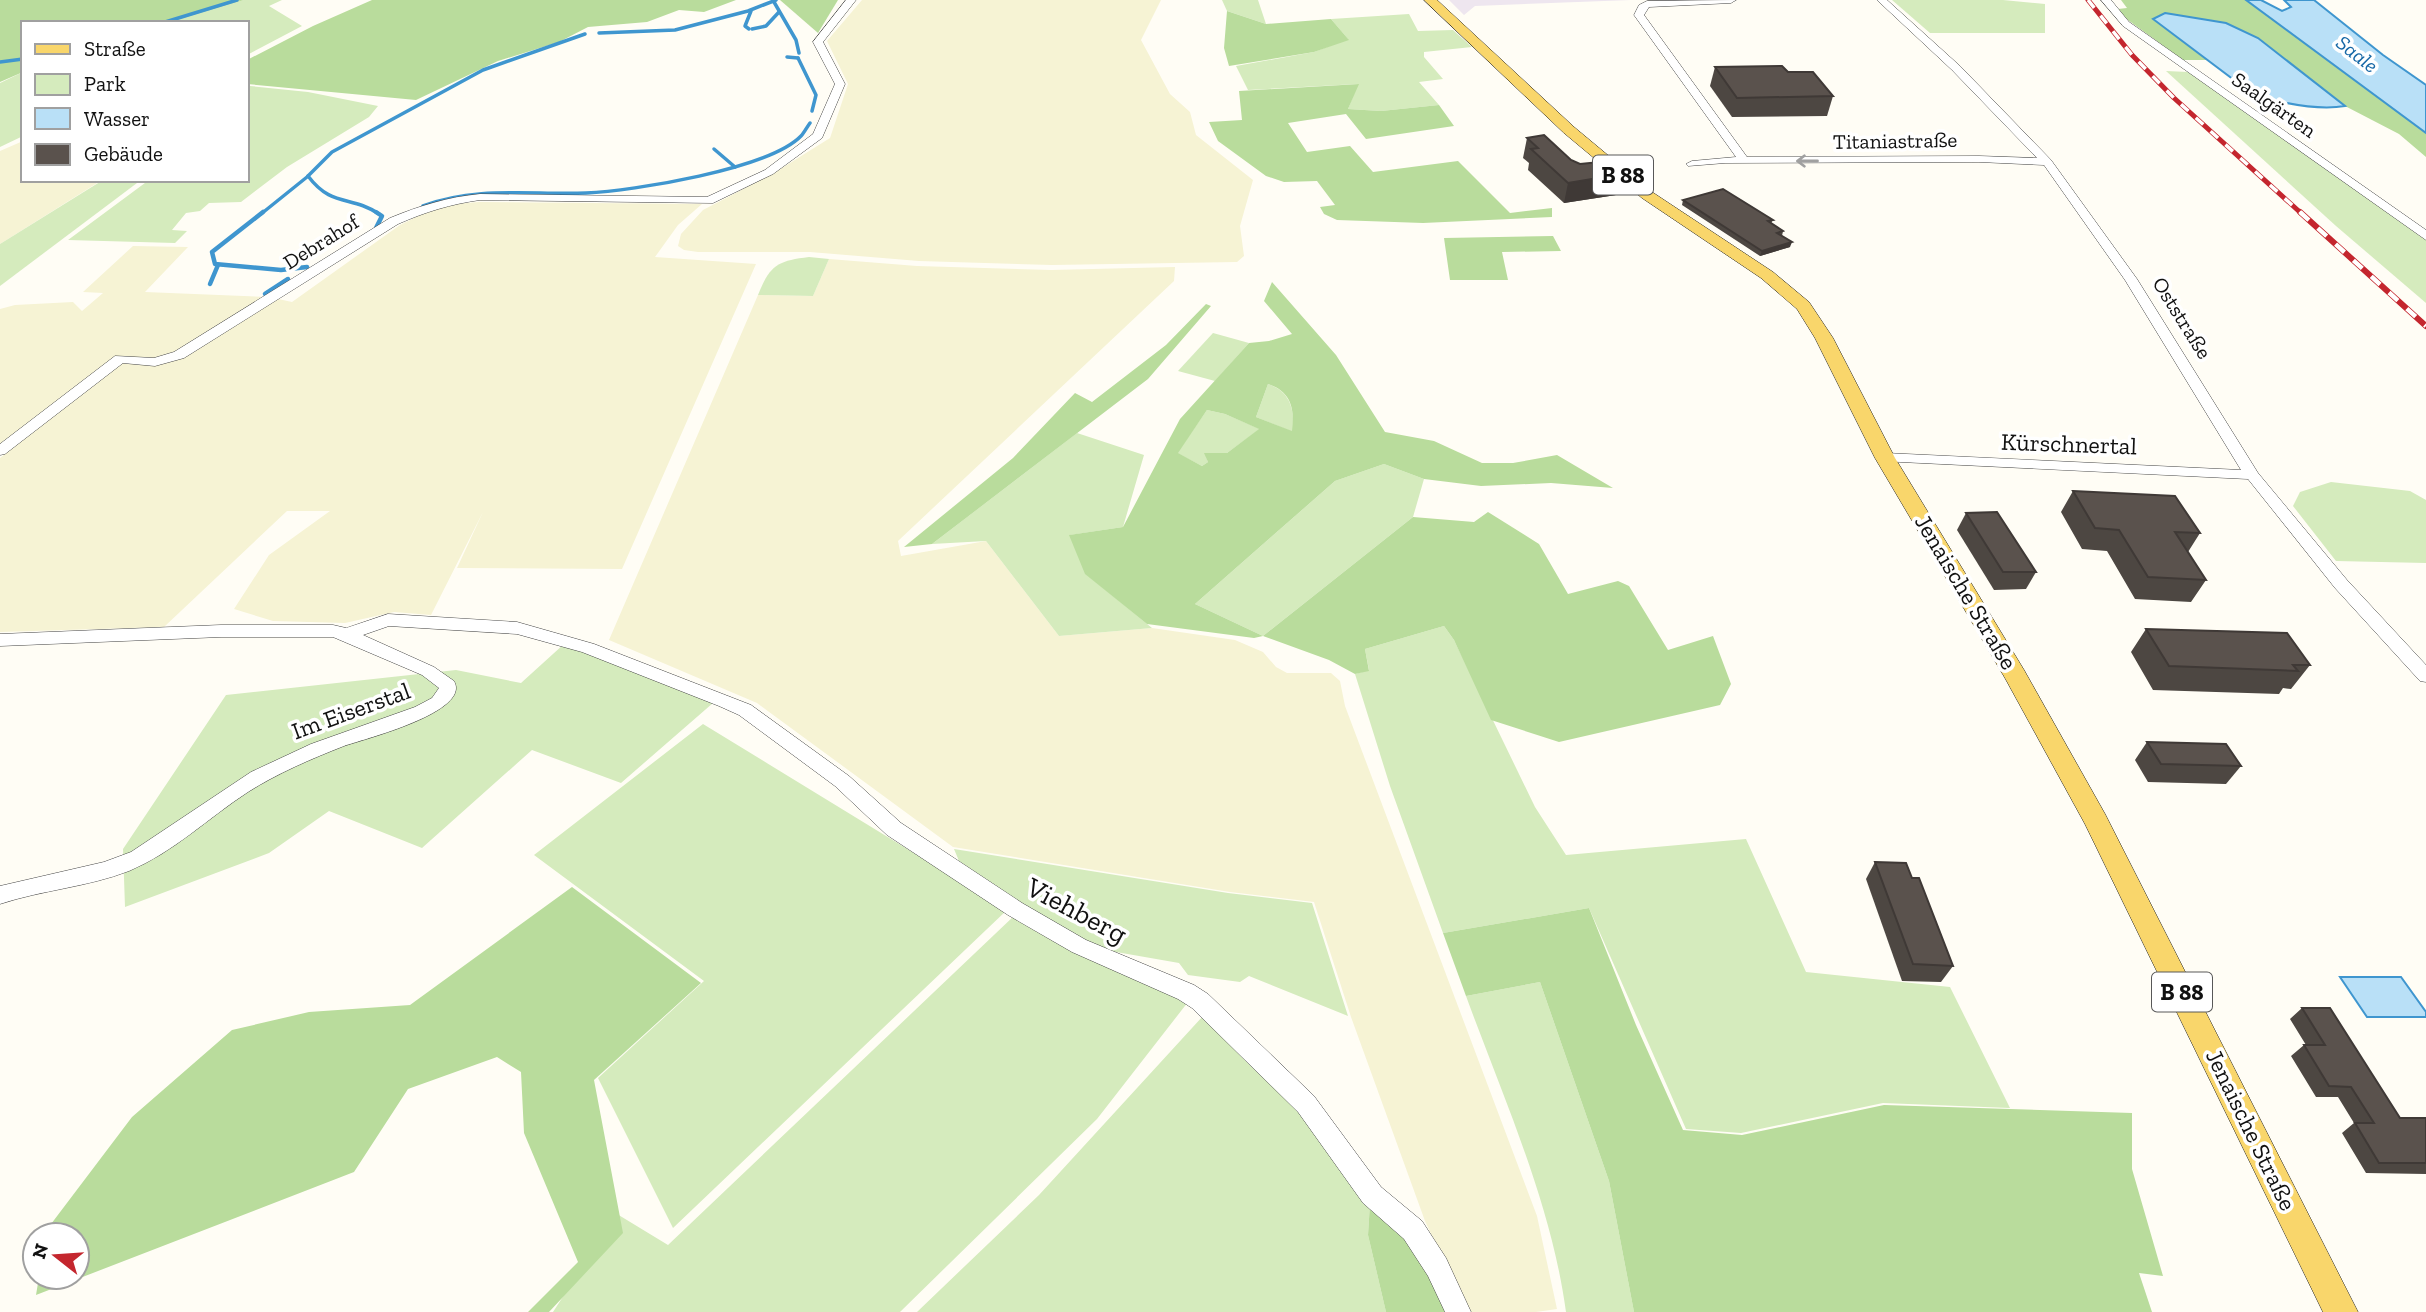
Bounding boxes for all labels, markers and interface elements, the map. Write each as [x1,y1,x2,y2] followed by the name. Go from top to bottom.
[21,21,248,182] legend
[2331,29,2383,78] water label: Saale
[84,36,146,61] text: Straße
[2227,66,2321,143] street label: Saalgärten
[84,71,126,96] text: Park
[84,106,150,131] text: Wasser
[1833,127,1958,154] street label: Titaniastraße
[84,141,163,166] text: Gebäude
[1796,154,1819,168] one-way arrow
[1593,156,1653,194] road number: B 88
[278,208,364,274] street label: Debrahof
[2147,272,2217,363] street label: Oststraße
[2001,427,2137,460] street label: Kürschnertal
[1909,509,2024,675] street label: Jenaische Straße
[288,676,414,745] street label: Im Eiserstal
[1020,870,1133,951] street label: Viehberg
[2152,973,2212,1012] road number: B 88
[2200,1044,2303,1215] street label: Jenaische Straße
[21,1221,91,1291] north arrow
[27,1241,53,1261] text: N

